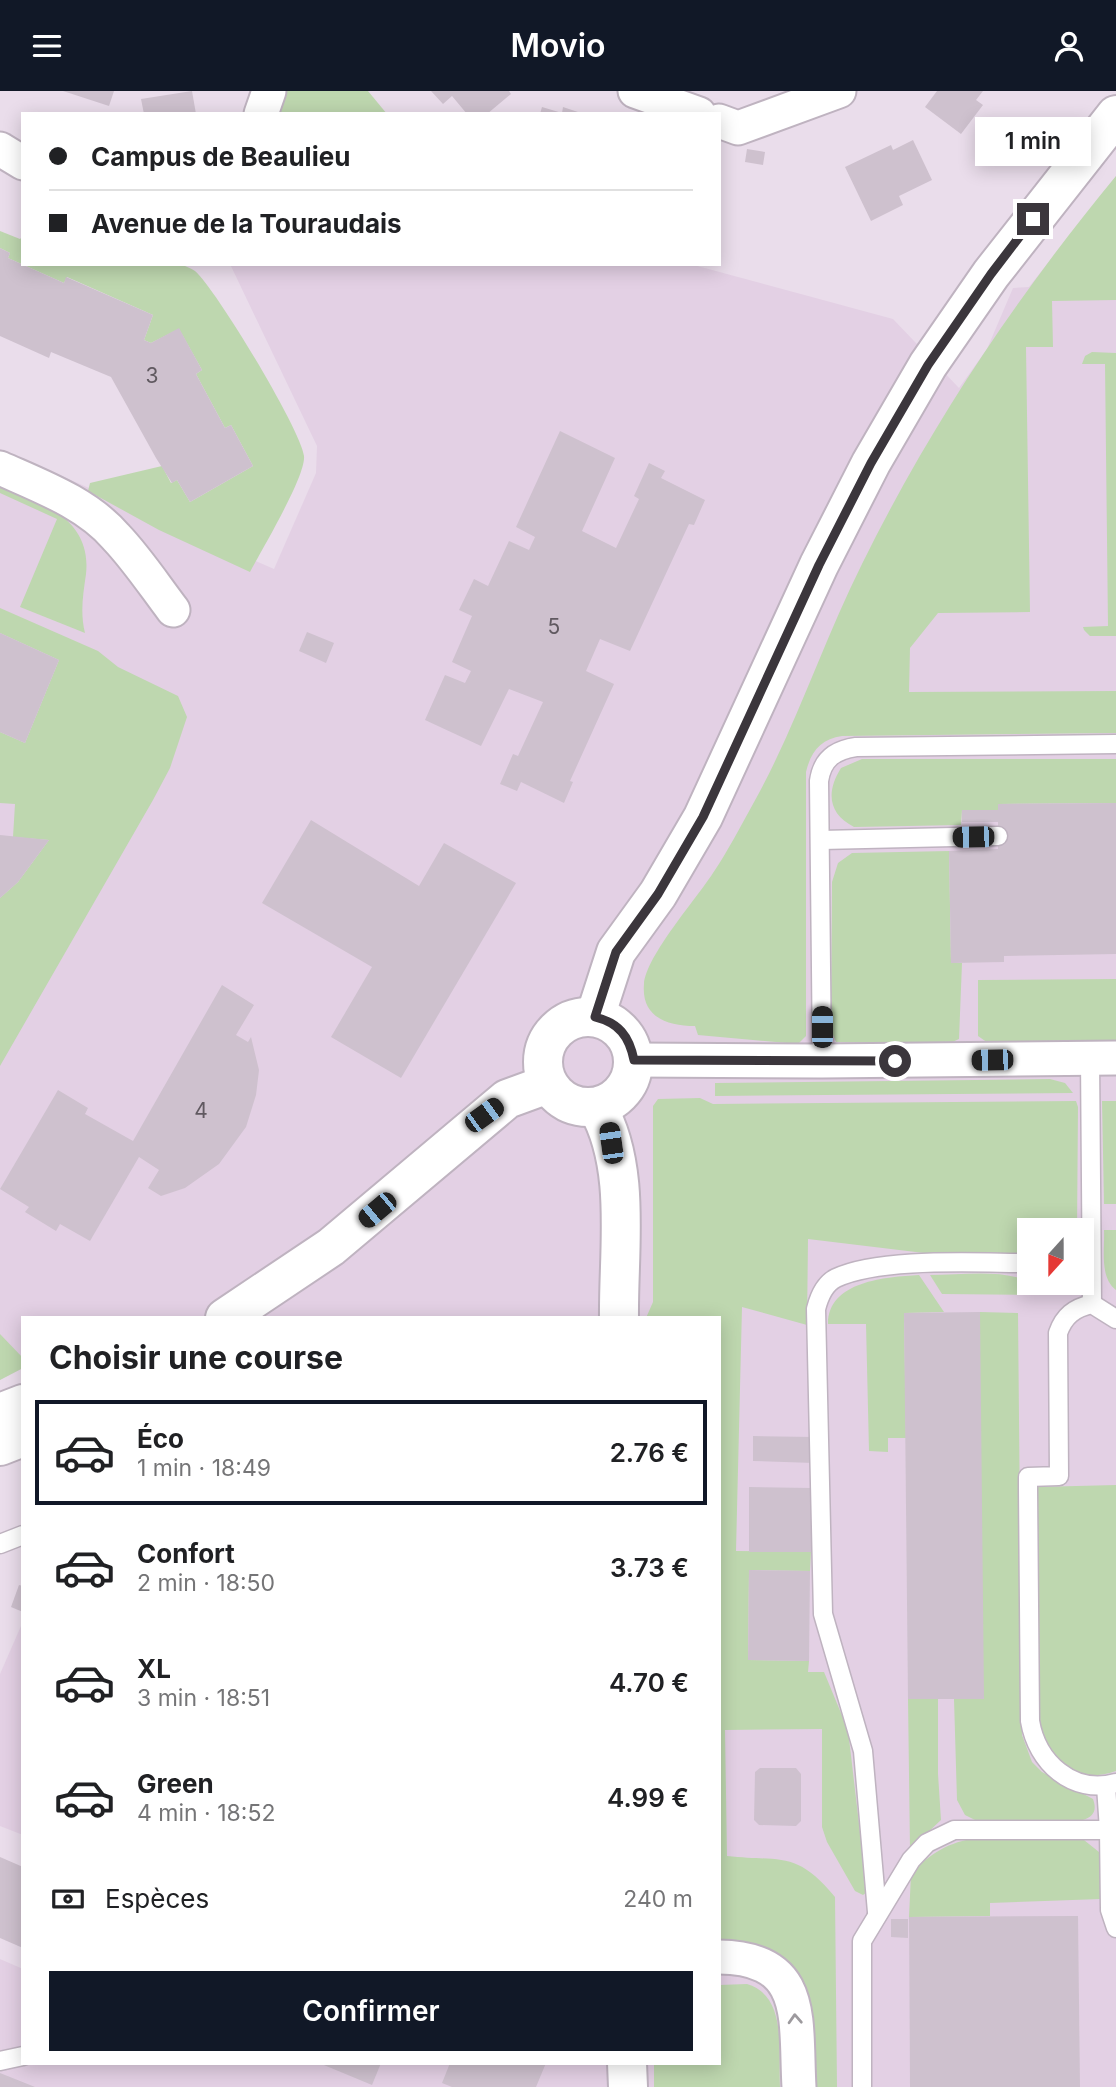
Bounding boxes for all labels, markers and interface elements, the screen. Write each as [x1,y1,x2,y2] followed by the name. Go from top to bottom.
[510,26,606,65] text: Movio
[28,27,66,65] icon: menu
[1050,27,1088,65] icon: person
[975,117,1091,167] callout: 1 min
[1005,127,1061,155] text: 1 min
[91,141,350,172] text: Campus de Beaulieu
[1017,203,1049,235] route end
[91,208,402,239] text: Avenue de la Touraudais
[146,363,158,388] house number: 3
[548,614,560,639] house number: 5
[952,826,995,848] car
[812,1006,833,1048] car
[879,1045,911,1077] route start
[971,1049,1014,1071] car
[461,1094,508,1136] car
[194,1098,208,1123] house number: 4
[598,1121,625,1165] car
[355,1188,400,1232] car
[1017,1218,1094,1295] north arrow
[1017,1218,1094,1295] map controls
[49,1338,343,1377] text: Choisir une course
[53,1421,116,1484] icon: car
[137,1423,184,1454] text: Éco
[610,1437,689,1468] text: 2.76 €
[137,1454,271,1482] text: 1 min · 18:49
[53,1536,116,1599] icon: car
[137,1538,235,1569] text: Confort
[610,1552,689,1583] text: 3.73 €
[137,1569,275,1597] text: 2 min · 18:50
[53,1651,116,1714] icon: car
[137,1653,171,1684] text: XL
[609,1667,689,1698] text: 4.70 €
[137,1684,270,1712] text: 3 min · 18:51
[53,1766,116,1829] icon: car
[137,1768,214,1799] text: Green
[607,1782,689,1813] text: 4.99 €
[137,1799,275,1827] text: 4 min · 18:52
[49,1880,87,1918] icon: cash
[105,1883,209,1914] text: Espèces
[623,1885,693,1913] text: 240 m
[49,1971,693,2051] button: Confirmer
[788,2013,803,2024] one-way arrow

